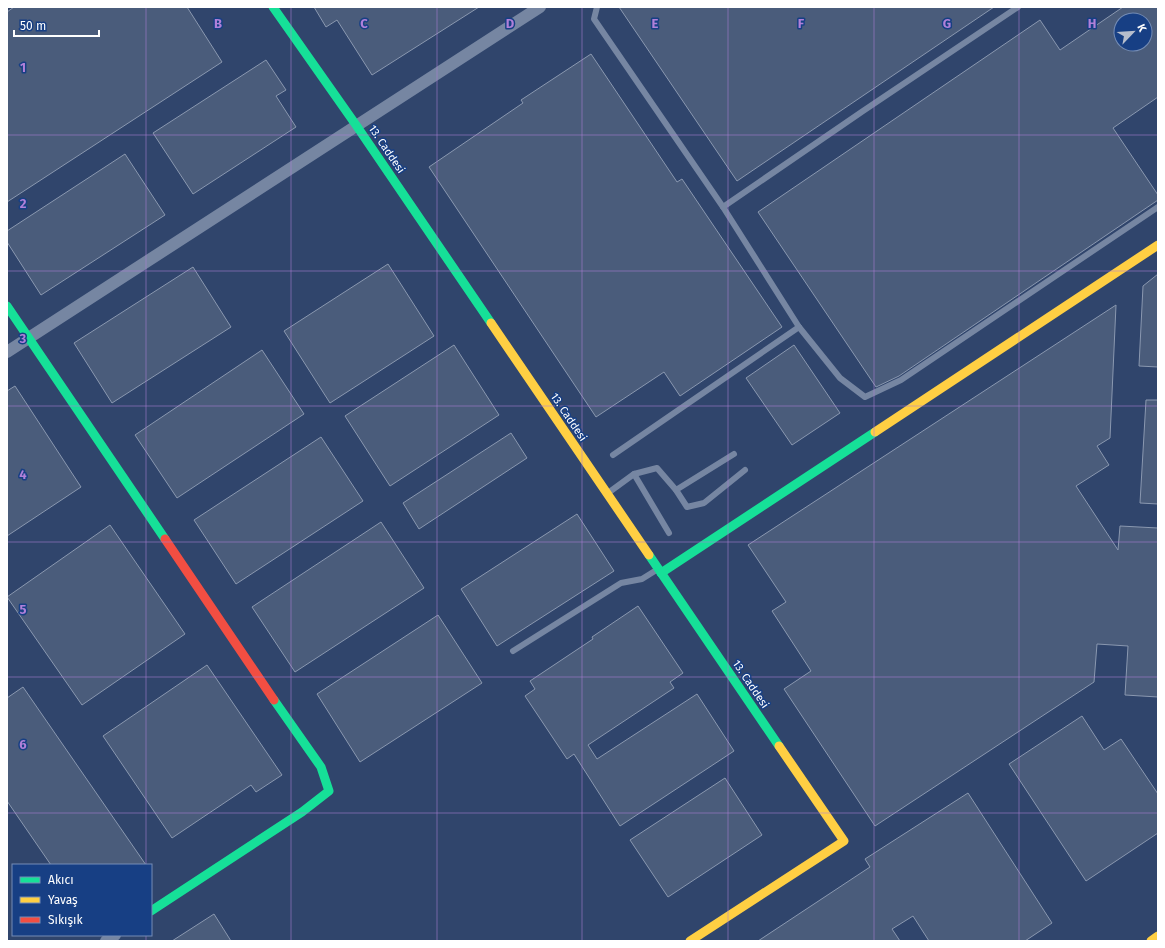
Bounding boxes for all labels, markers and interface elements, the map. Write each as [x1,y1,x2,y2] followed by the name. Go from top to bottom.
[14,12,99,38] scale bar
[1113,12,1153,52] north arrow
[214,16,222,31] text: B
[360,16,368,31] text: C
[506,16,515,31] text: D
[652,16,659,31] text: E
[798,16,805,31] text: F
[943,16,951,31] text: G
[1088,16,1096,31] text: H
[20,19,46,33] text: 50 m
[1134,22,1149,35] text: K
[20,60,26,75] text: 1
[366,123,407,176] street label: 13. Caddesi
[20,196,27,211] text: 2
[19,331,27,346] text: 3
[548,391,589,444] street label: 13. Caddesi
[19,467,27,482] text: 4
[20,602,27,617] text: 5
[730,658,771,711] street label: 13. Caddesi
[19,737,27,752] text: 6
[12,864,152,936] legend
[48,873,74,887] text: Akıcı
[48,893,78,907] text: Yavaş
[48,913,83,927] text: Sıkışık

